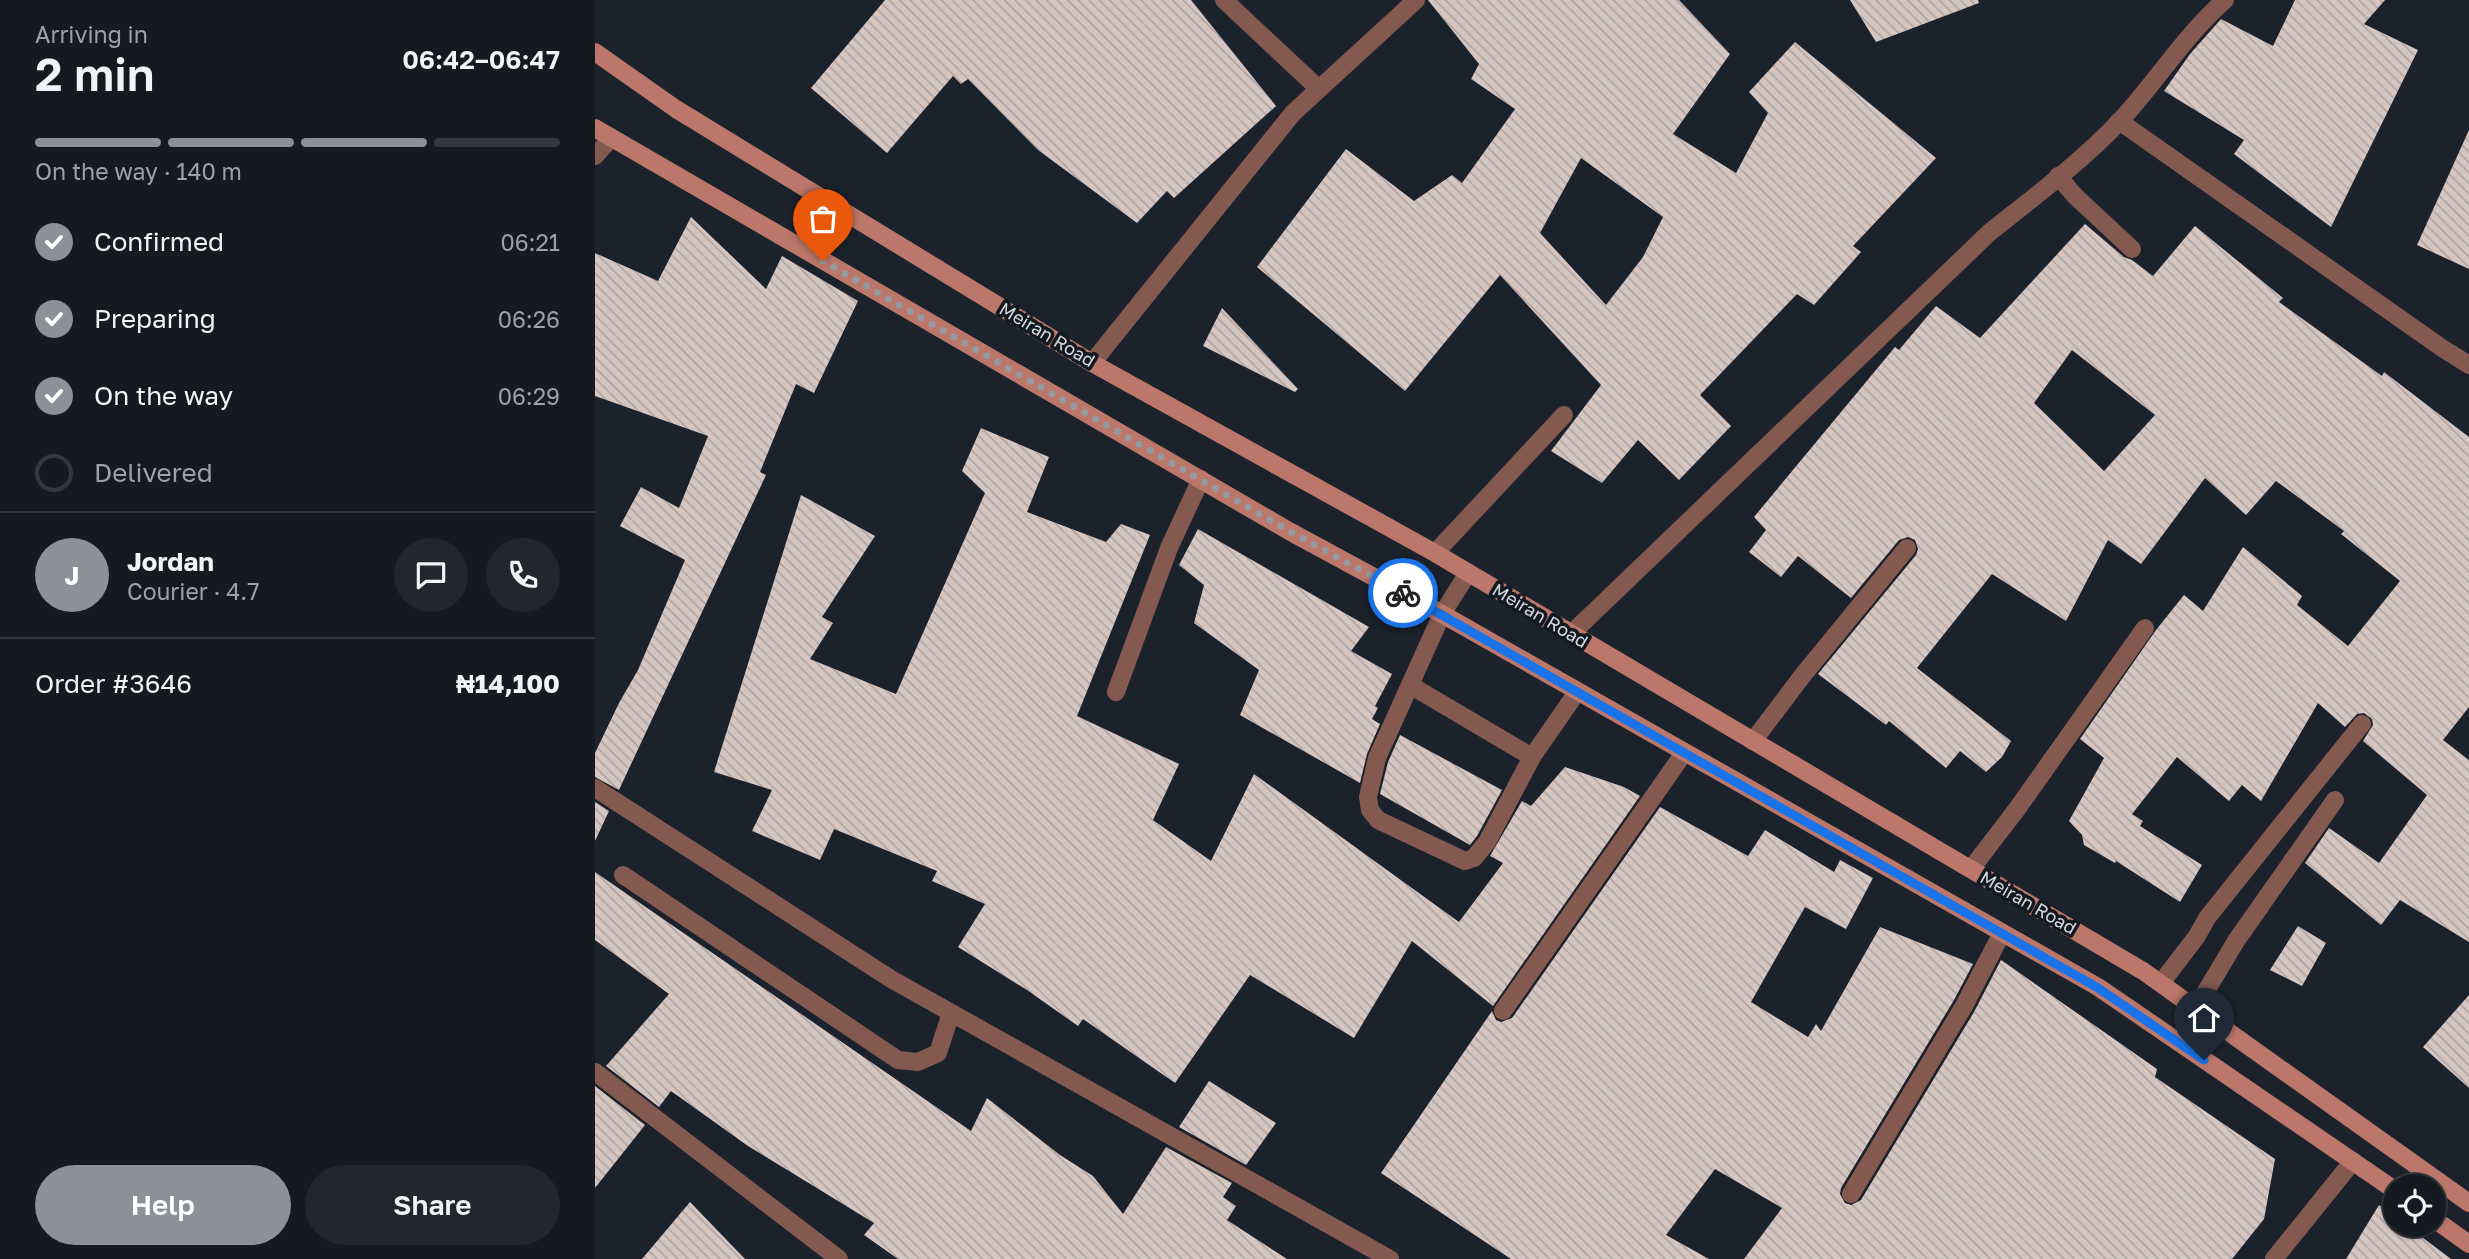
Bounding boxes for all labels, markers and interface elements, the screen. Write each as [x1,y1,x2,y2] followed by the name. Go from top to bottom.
[35,20,148,48] text: Arriving in
[402,44,560,75] text: 06:42–06:47
[35,46,155,101] text: 2 min
[35,157,242,185] text: On the way · 140 m
[793,189,853,261] pin
[804,200,842,238] icon: bag
[35,223,73,261] icon: check
[94,226,224,257] text: Confirmed
[500,228,560,256] text: 06:21
[996,297,1099,371] street label: Meiran Road
[35,300,73,338] icon: check
[94,303,216,334] text: Preparing
[498,305,560,333] text: 06:26
[35,377,73,415] icon: check
[94,380,233,411] text: On the way
[498,382,560,410] text: 06:29
[94,457,213,488] text: Delivered
[394,538,468,612] button: chat
[486,538,560,612] button: phone
[127,546,214,577] text: Jordan
[1368,558,1438,628] courier
[65,560,79,591] text: J
[1384,574,1422,612] icon: bike
[127,577,259,605] text: Courier · 4.7
[1489,578,1592,652] street label: Meiran Road
[35,668,192,699] text: Order #3646
[456,668,560,699] text: ₦14,100
[1976,866,2081,939] street label: Meiran Road
[2174,988,2234,1060] pin
[2185,999,2223,1037] icon: home
[35,1165,291,1245] button: Help
[305,1165,560,1245] button: Share
[2383,1174,2446,1237] map controls
[2383,1174,2446,1237] button: locate

